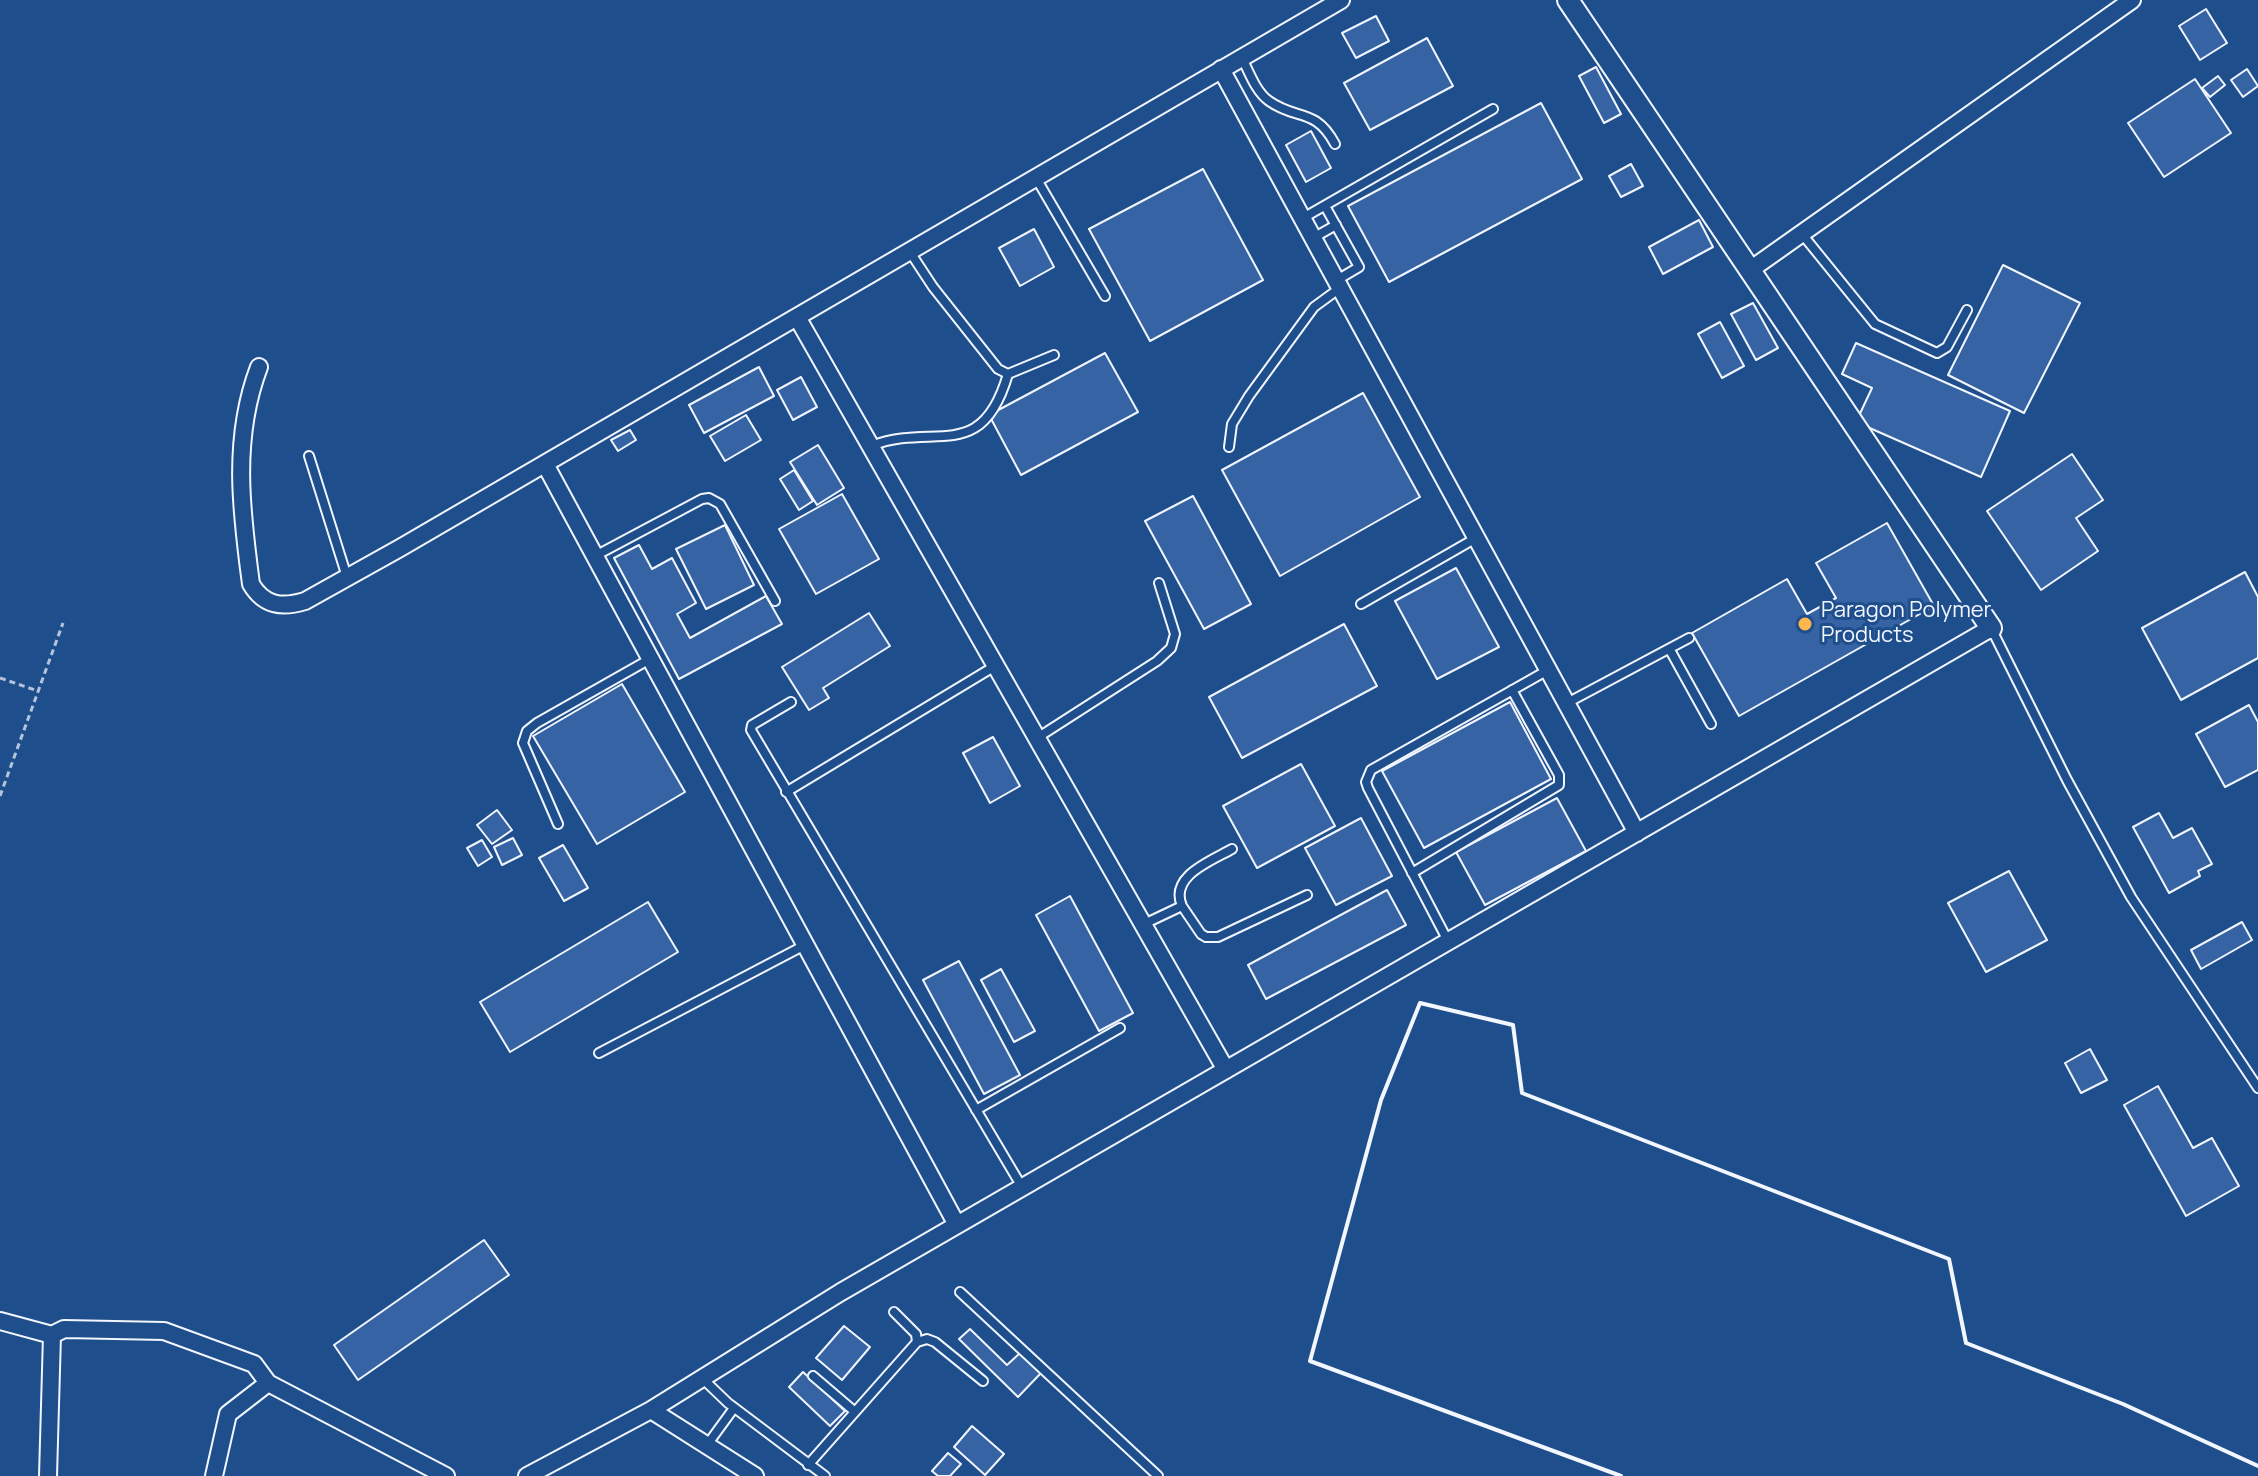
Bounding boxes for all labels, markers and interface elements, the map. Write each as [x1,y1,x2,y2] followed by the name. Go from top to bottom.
[1821,598,1992,650] place label: Paragon Polymer Products
[1796,615,1814,633] marker: Paragon Polymer Products

